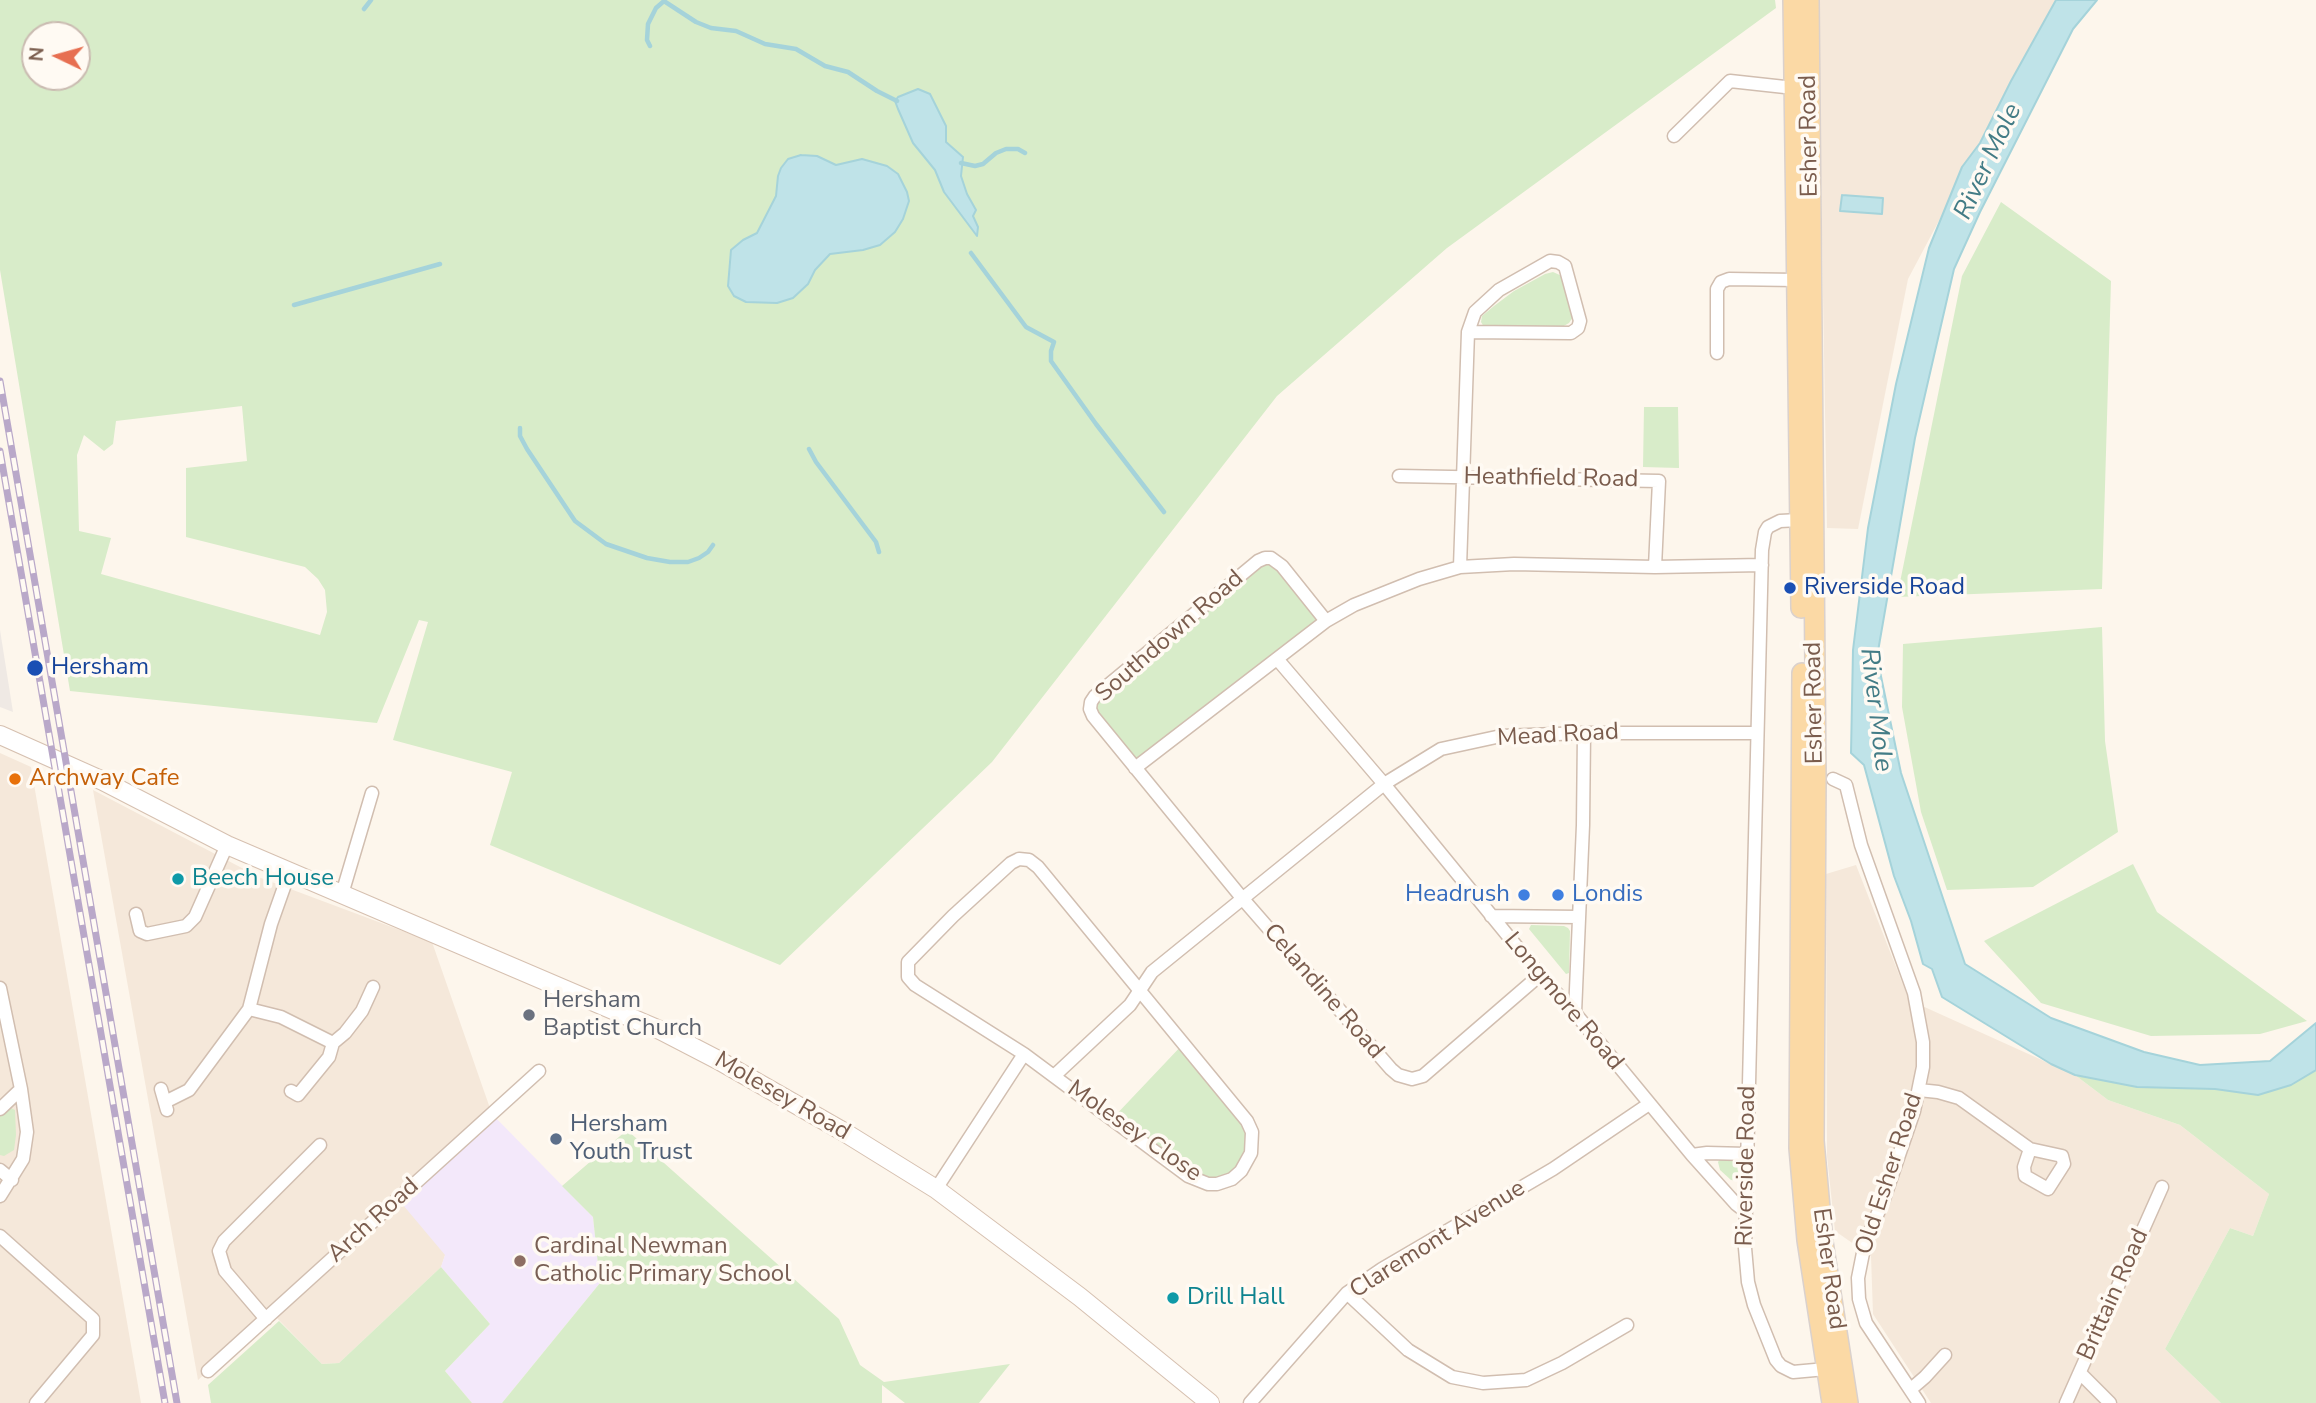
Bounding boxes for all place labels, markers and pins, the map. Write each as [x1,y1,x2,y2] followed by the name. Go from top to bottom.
[1804,574,1965,602] place label: Riverside Road
[1782,580,1798,596] marker: Riverside Road
[51,654,149,682] place label: Hersham
[25,658,45,678] marker: Hersham
[29,765,180,793] place label: Archway Cafe
[7,771,23,787] marker: Archway Cafe
[192,865,334,893] place label: Beech House
[170,871,186,887] marker: Beech House
[1405,881,1510,909] place label: Headrush
[1572,881,1643,909] place label: Londis
[1516,887,1532,903] marker: Headrush
[1550,887,1566,903] marker: Londis
[543,987,702,1043] place label: Hersham Baptist Church
[521,1007,537,1023] marker: Hersham Baptist Church
[570,1111,692,1167] place label: Hersham Youth Trust
[548,1131,564,1147] marker: Hersham Youth Trust
[534,1233,791,1289] place label: Cardinal Newman Catholic Primary School
[512,1253,528,1269] marker: Cardinal Newman Catholic Primary School
[1187,1284,1285,1312] place label: Drill Hall
[1165,1290,1181,1306] marker: Drill Hall

